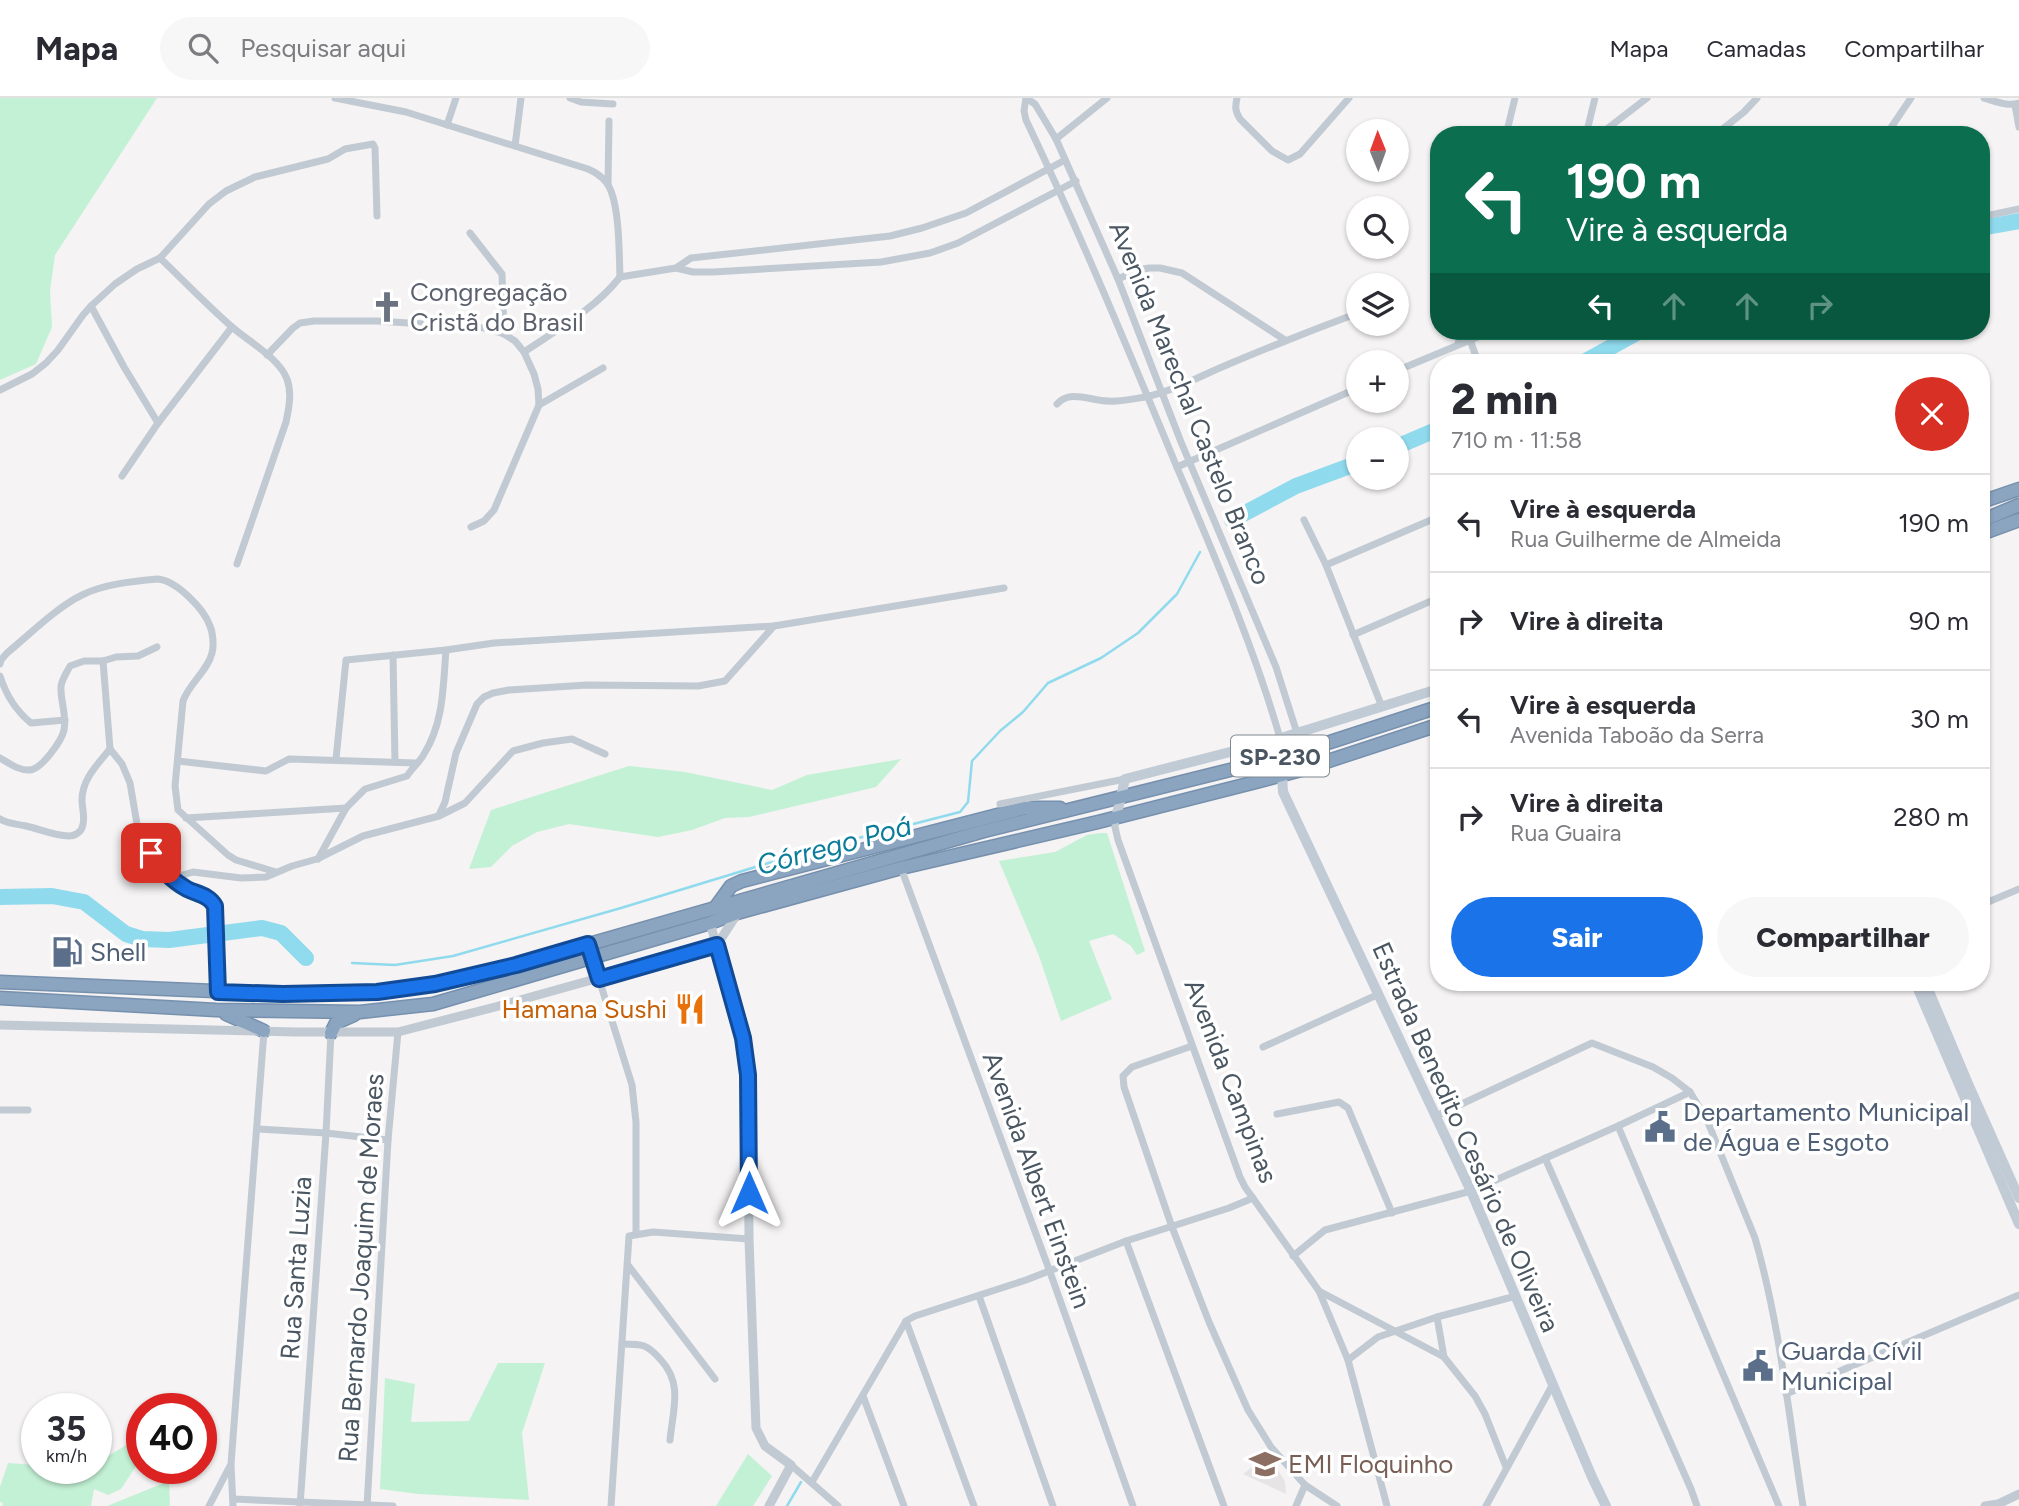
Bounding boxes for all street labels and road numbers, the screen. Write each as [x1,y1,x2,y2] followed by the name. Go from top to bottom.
[1102,217,1278,589] street label: Avenida Marechal Castelo Branco
[1231,736,1329,776] road number: SP-230
[1365,937,1567,1337] street label: Estrada Benedito Cesário de Oliveira
[1177,975,1285,1187] street label: Avenida Campinas
[976,1047,1098,1313] street label: Avenida Albert Einstein
[331,1072,391,1464] street label: Rua Bernardo Joaquim de Moraes
[274,1175,318,1361] street label: Rua Santa Luzia

